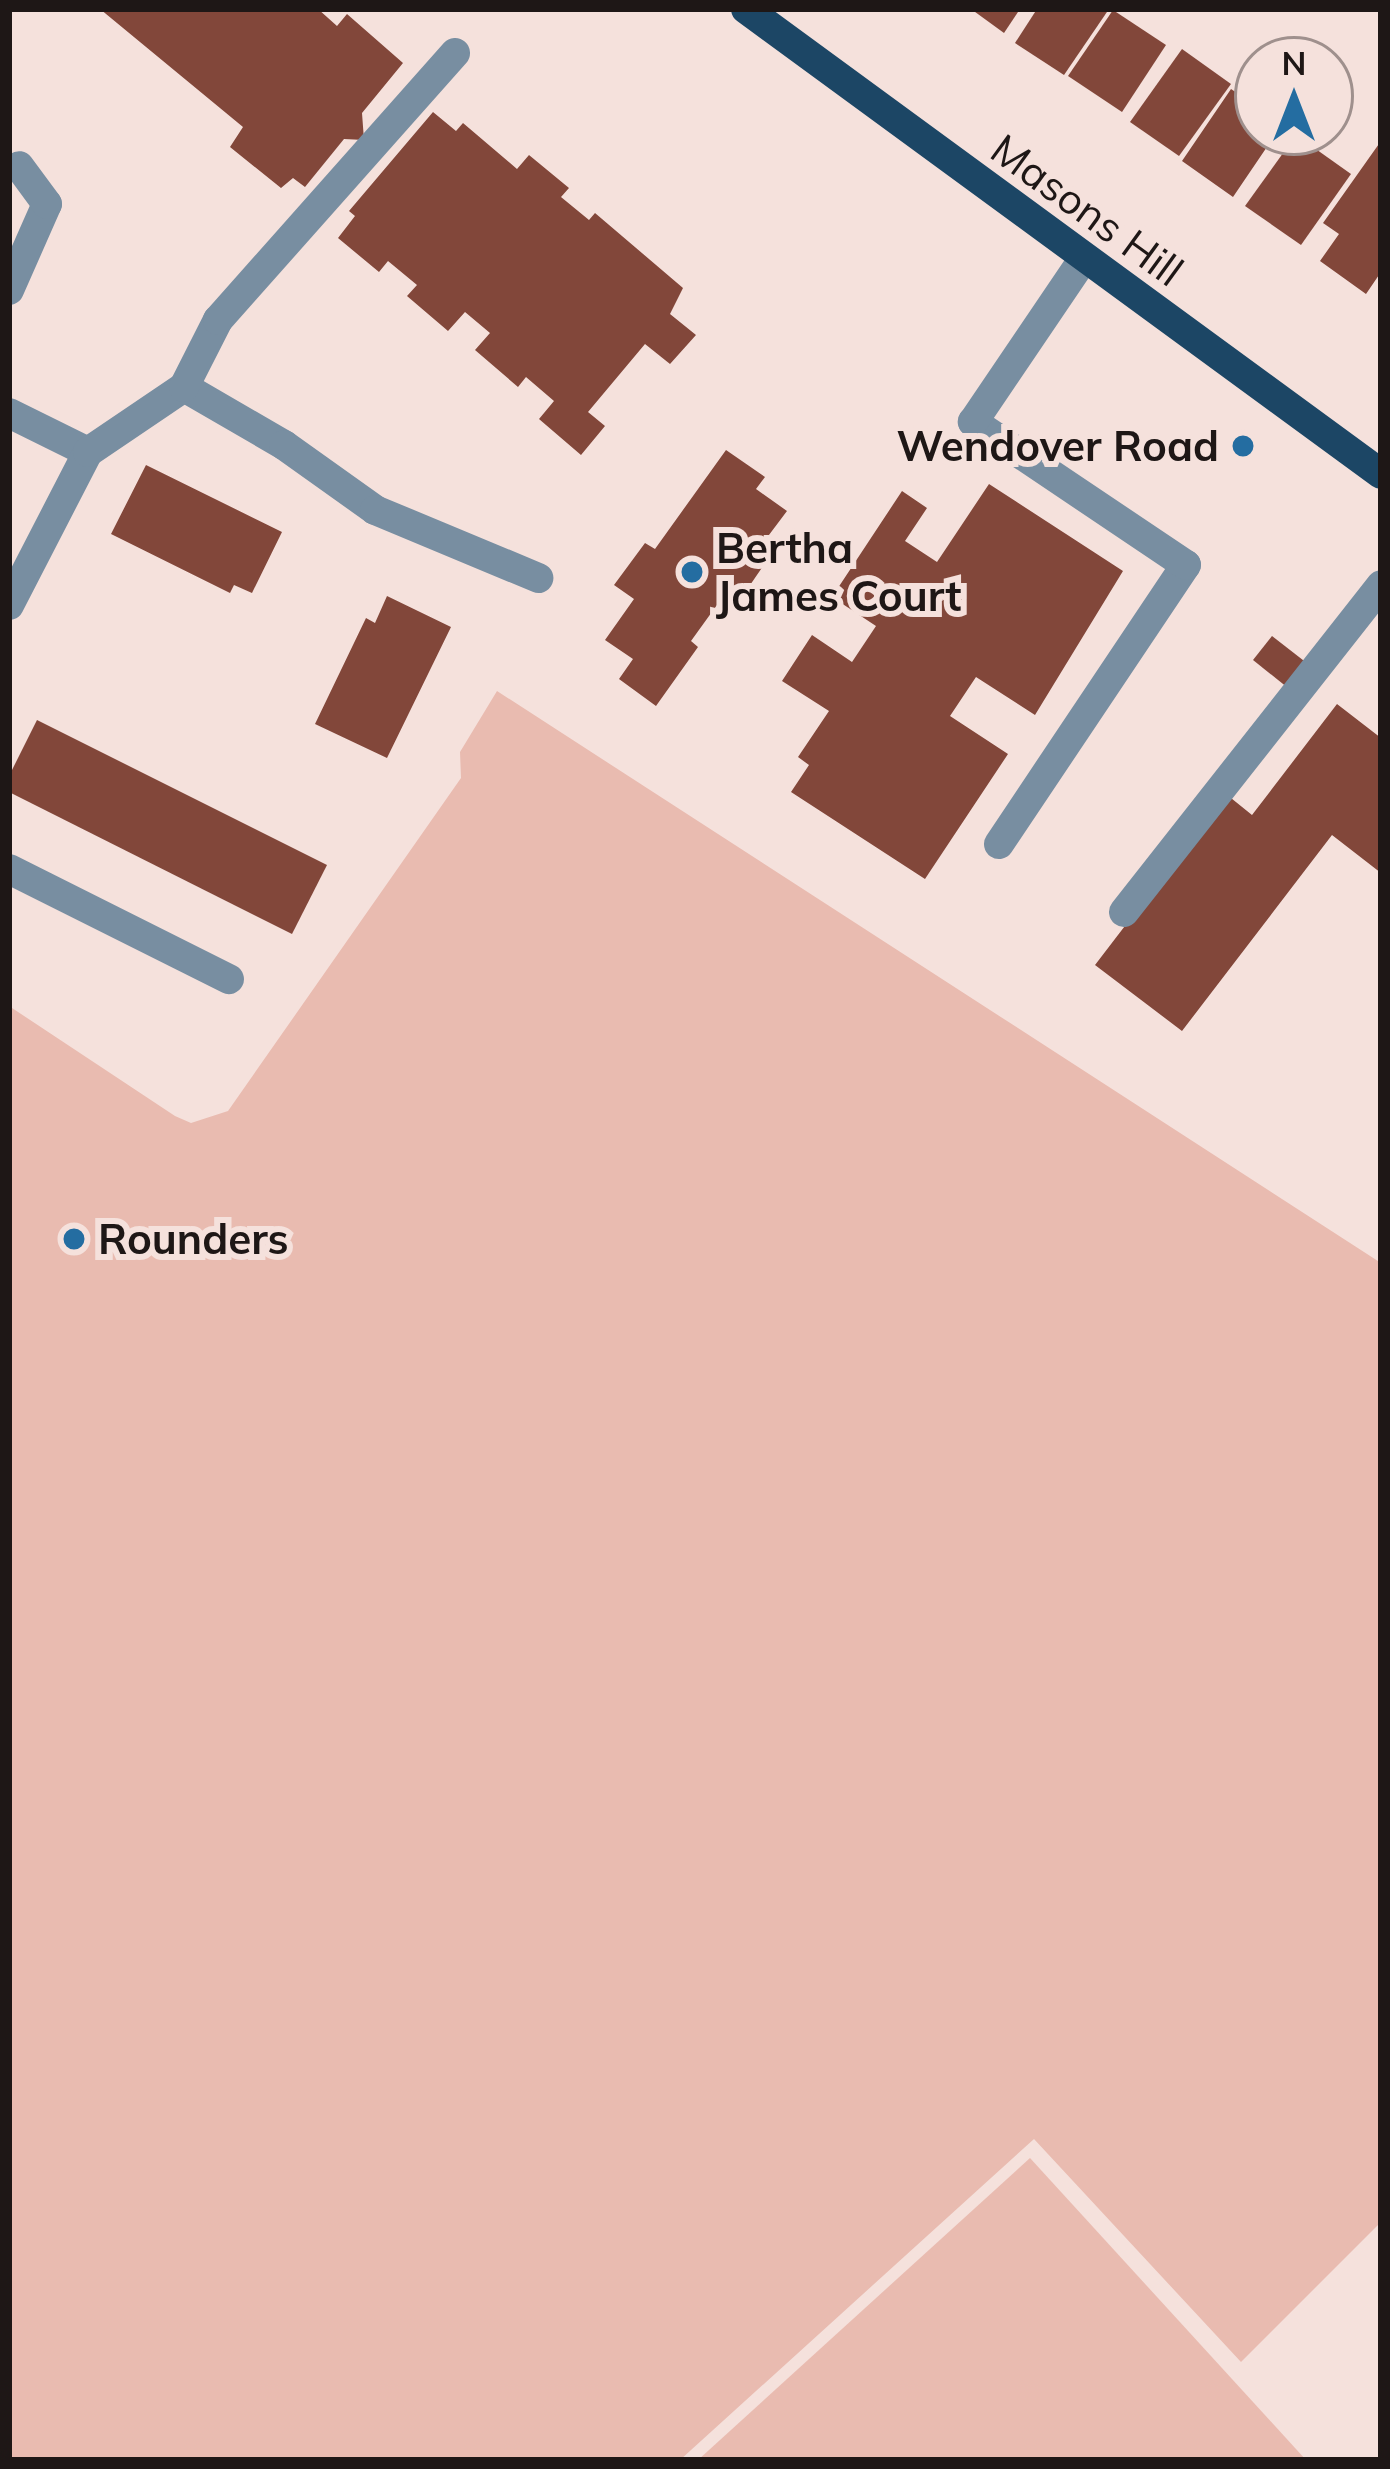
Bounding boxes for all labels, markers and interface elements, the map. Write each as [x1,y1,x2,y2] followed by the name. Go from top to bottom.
[1234,36,1354,156] north arrow
[1282,42,1306,83] text: N
[981,124,1193,296] street label: Masons Hill
[896,421,1219,471] place label: Wendover Road
[1230,433,1256,459] marker: Wendover Road
[716,523,961,622] place label: Bertha James Court
[679,559,705,585] marker: Bertha James Court
[98,1214,289,1264] place label: Rounders
[61,1226,87,1252] marker: Rounders

